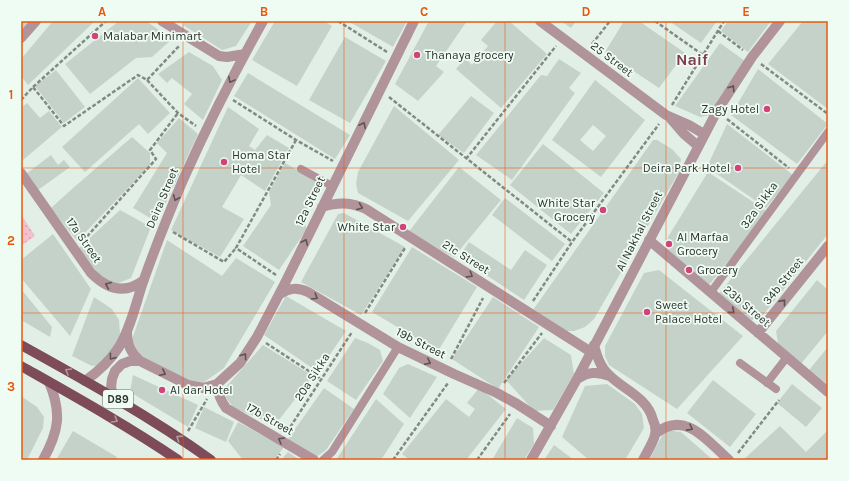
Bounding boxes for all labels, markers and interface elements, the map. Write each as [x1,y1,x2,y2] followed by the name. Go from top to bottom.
[98,4,106,19] text: A
[260,4,268,19] text: B
[420,4,428,19] text: C
[582,4,591,19] text: D
[742,4,750,19] text: E
[103,29,202,43] place label: Malabar Minimart
[90,31,100,41] marker: Malabar Minimart
[588,39,636,80] street label: 25 Street
[425,48,514,62] place label: Thanaya grocery
[412,50,422,60] marker: Thanaya grocery
[676,50,708,69] district label: Naif
[229,76,236,83] one-way arrow
[727,85,735,92] one-way arrow
[9,87,13,102] text: 1
[701,102,759,116] place label: Zagy Hotel
[762,104,772,114] marker: Zagy Hotel
[358,122,366,129] one-way arrow
[232,148,291,176] place label: Homa Star Hotel
[219,157,229,167] marker: Homa Star Hotel
[643,161,730,175] place label: Deira Park Hotel
[733,163,743,173] marker: Deira Park Hotel
[143,165,181,230] street label: Deira Street
[292,174,328,228] street label: 12a Street
[737,179,781,231] street label: 32a Sikka
[613,188,665,273] street label: Al Nakhal Street
[173,193,181,201] one-way arrow
[537,196,596,224] place label: White Star Grocery
[356,202,363,210] one-way arrow
[598,205,608,215] marker: White Star Grocery
[63,215,105,266] street label: 17a Street
[337,220,396,234] place label: White Star
[398,222,408,232] marker: White Star
[677,230,729,258] place label: Al Marfaa Grocery
[7,233,15,248] text: 2
[440,237,493,277] street label: 21c Street
[300,238,308,246] one-way arrow
[664,239,674,249] marker: Al Marfaa Grocery
[760,254,807,307] street label: 34b Street
[697,263,738,277] place label: Grocery
[684,265,694,275] marker: Grocery
[466,270,473,278] one-way arrow
[105,282,112,290] one-way arrow
[721,282,774,330] street label: 23b Street
[311,292,318,299] one-way arrow
[655,298,722,326] place label: Sweet Palace Hotel
[778,300,785,307] one-way arrow
[727,306,735,313] one-way arrow
[642,307,652,317] marker: Sweet Palace Hotel
[394,325,449,362] street label: 19b Street
[291,350,333,404] street label: 20a Sikka
[110,352,117,359] one-way arrow
[239,354,246,361] one-way arrow
[424,357,431,365] one-way arrow
[65,368,72,375] one-way arrow
[159,368,166,375] one-way arrow
[7,379,15,394] text: 3
[170,383,233,397] place label: Al dar Hotel
[157,385,167,395] marker: Al dar Hotel
[103,390,133,408] road number: D89
[244,400,297,438] street label: 17b Street
[111,416,118,423] one-way arrow
[686,424,693,431] one-way arrow
[177,435,184,442] one-way arrow
[278,438,285,445] one-way arrow

